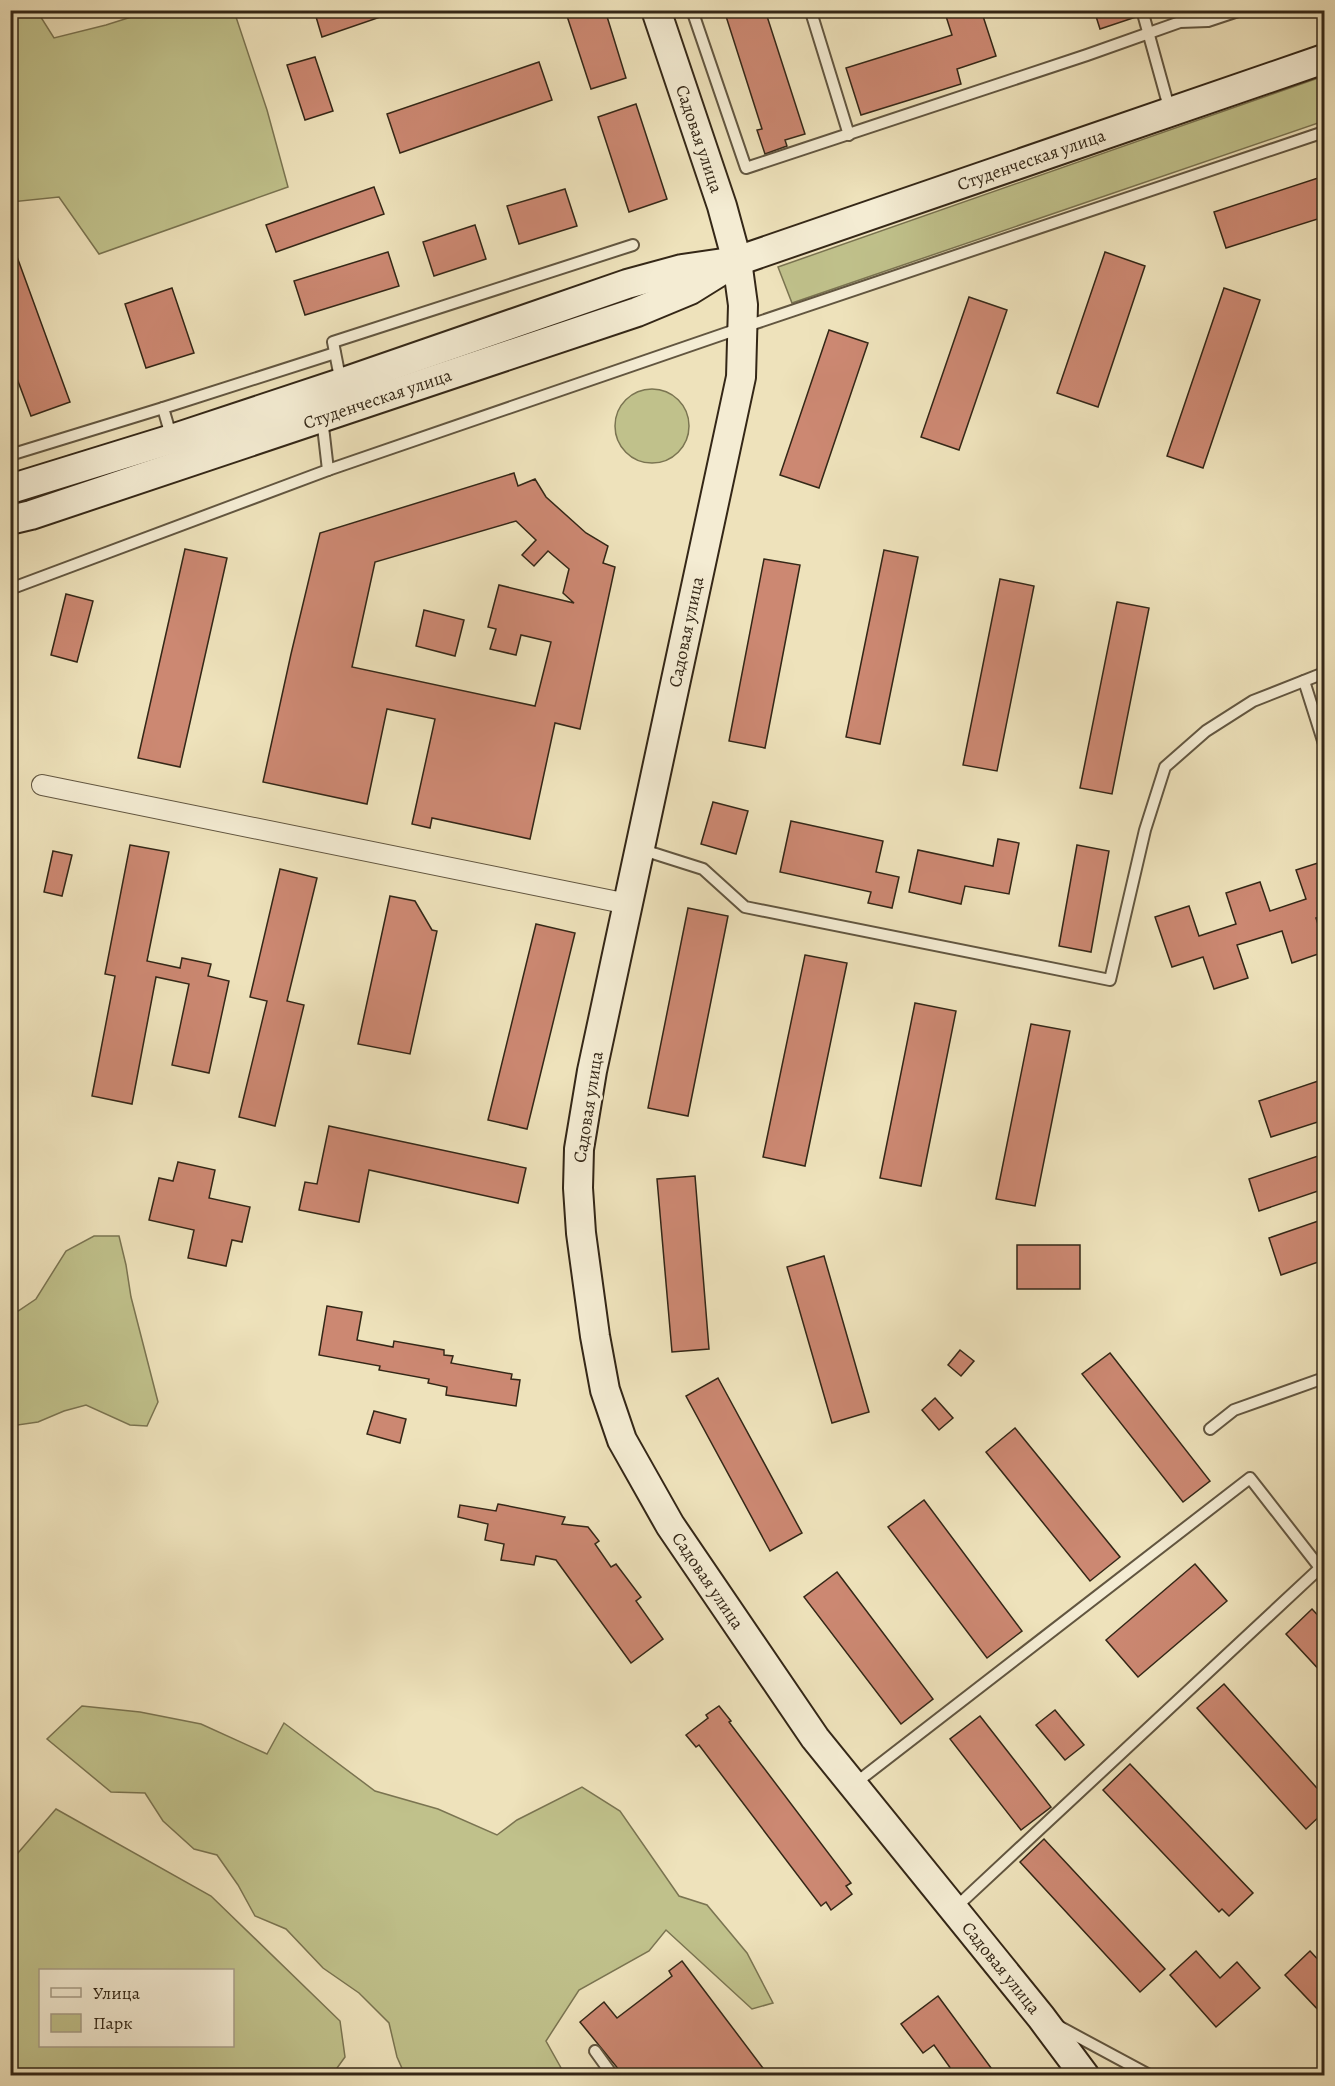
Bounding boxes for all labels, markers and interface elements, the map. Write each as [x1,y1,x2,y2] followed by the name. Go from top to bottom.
[670,82,729,197] street label: Садовая улица
[954,123,1109,196] street label: Студенческая улица
[300,363,456,435] street label: Студенческая улица
[663,574,710,690] street label: Садовая улица
[567,1049,609,1164] street label: Садовая улица
[666,1527,750,1635] street label: Садовая улица
[956,1916,1046,2020] street label: Садовая улица
[39,1969,234,2047] legend
[93,1981,141,2005] text: Улица
[93,2011,133,2035] text: Парк

